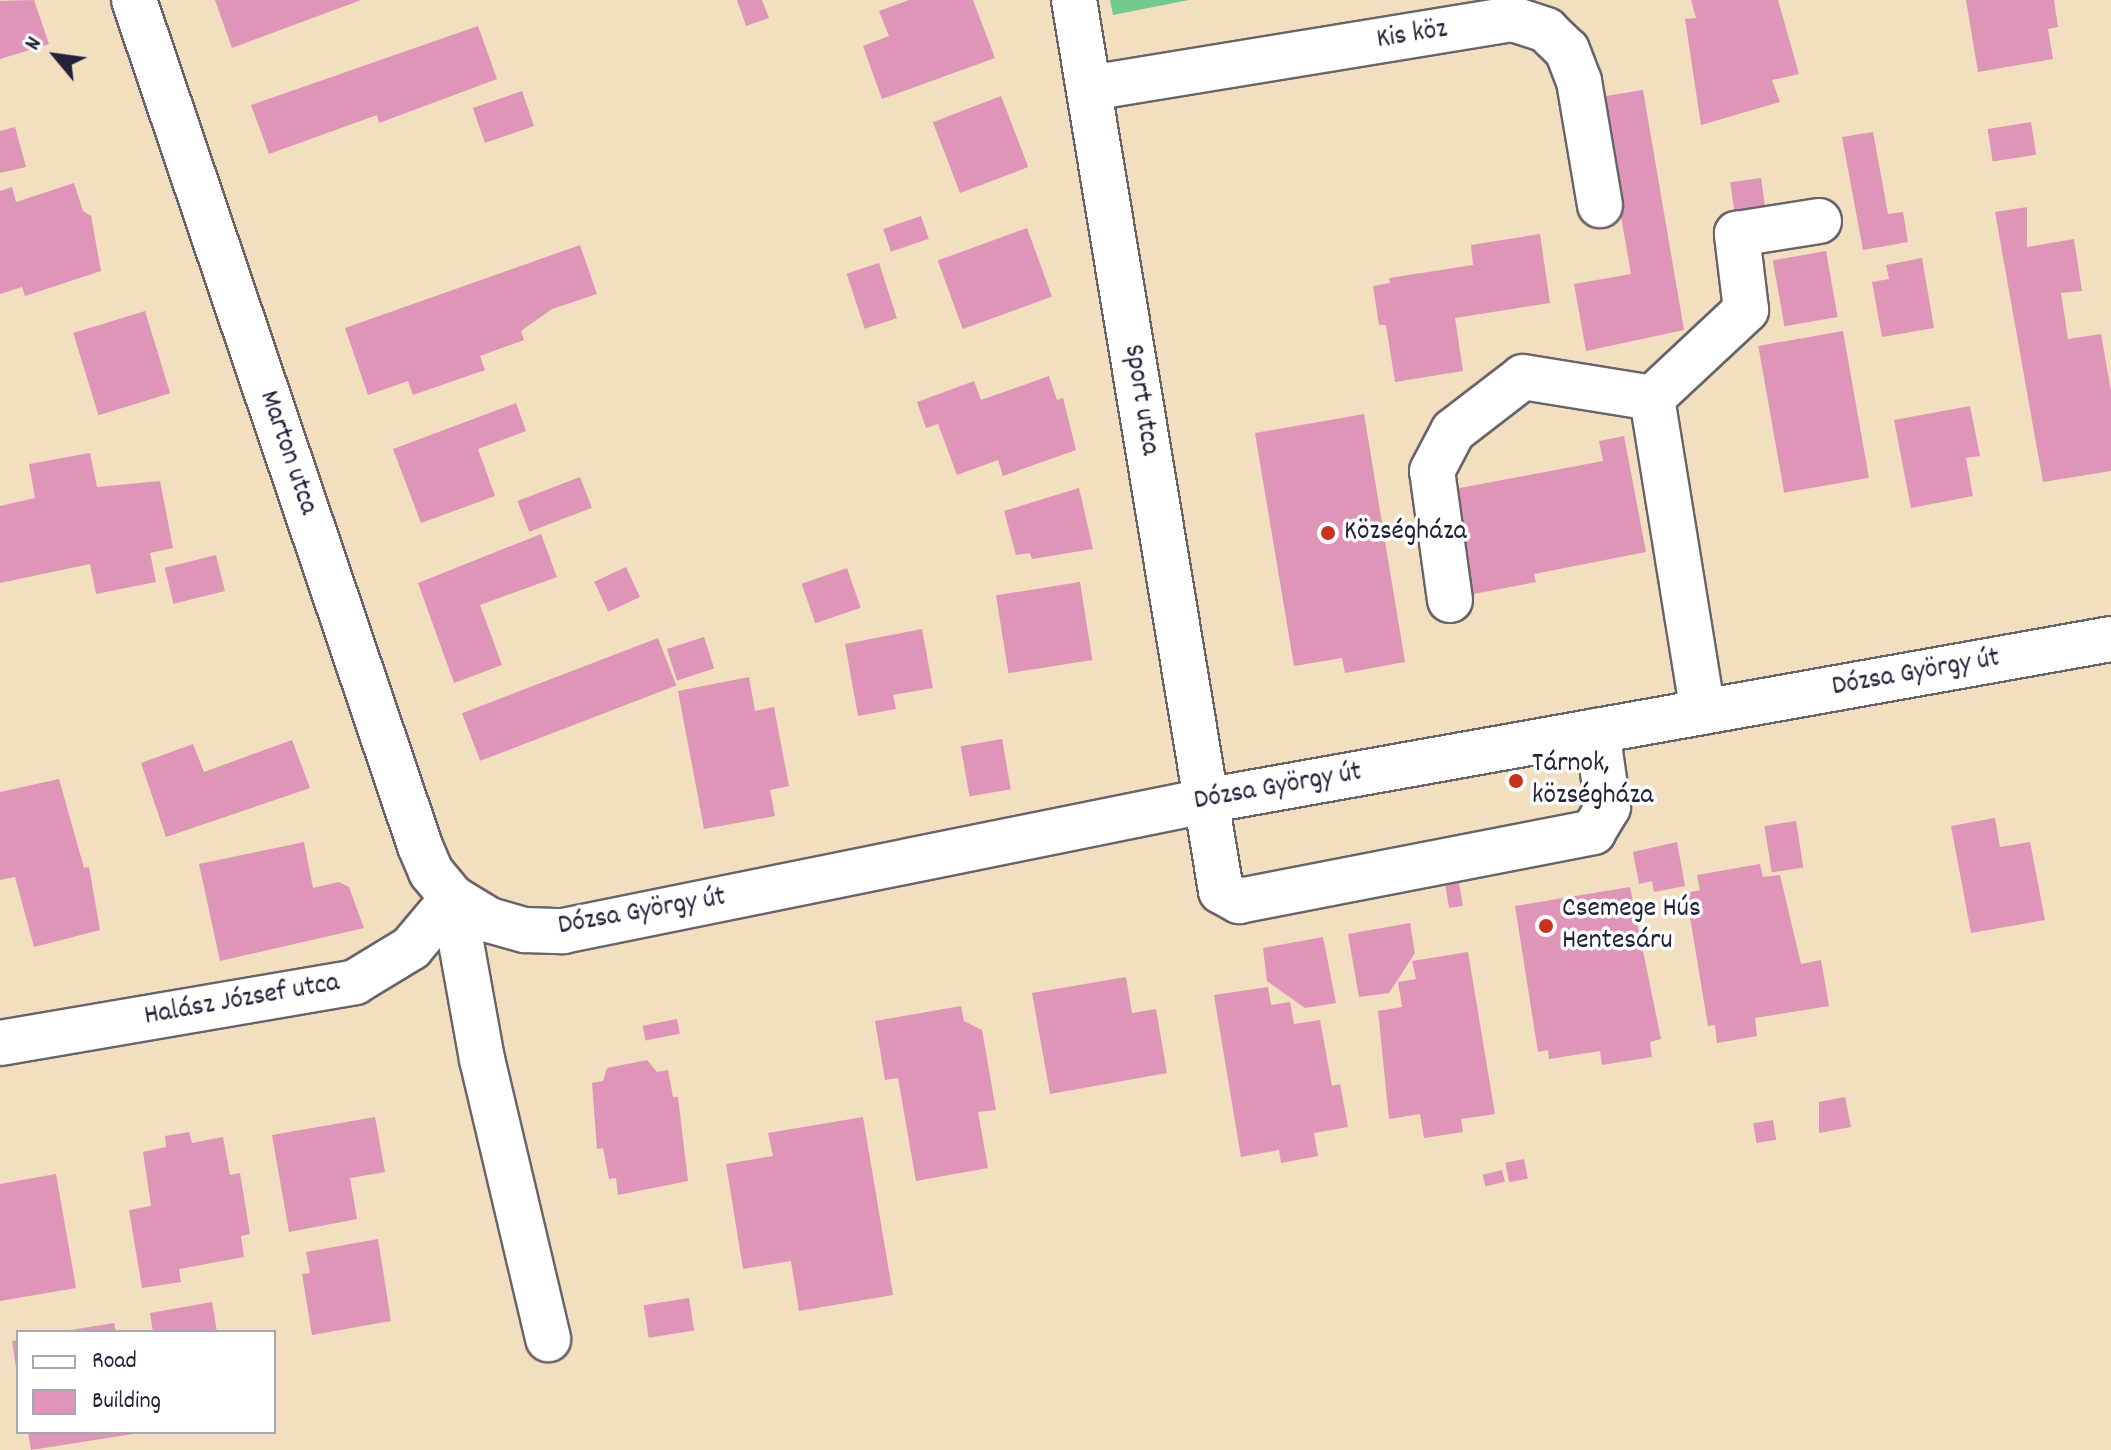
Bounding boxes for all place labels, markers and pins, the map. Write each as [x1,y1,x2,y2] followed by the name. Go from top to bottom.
[1344,516,1467,550] place label: Községháza
[1319,524,1337,542] marker: Községháza
[1532,748,1653,814] place label: Tárnok, községháza
[1507,772,1525,790] marker: Tárnok, községháza
[1562,893,1701,959] place label: Csemege Hús Hentesáru
[1537,917,1555,935] marker: Csemege Hús Hentesáru

